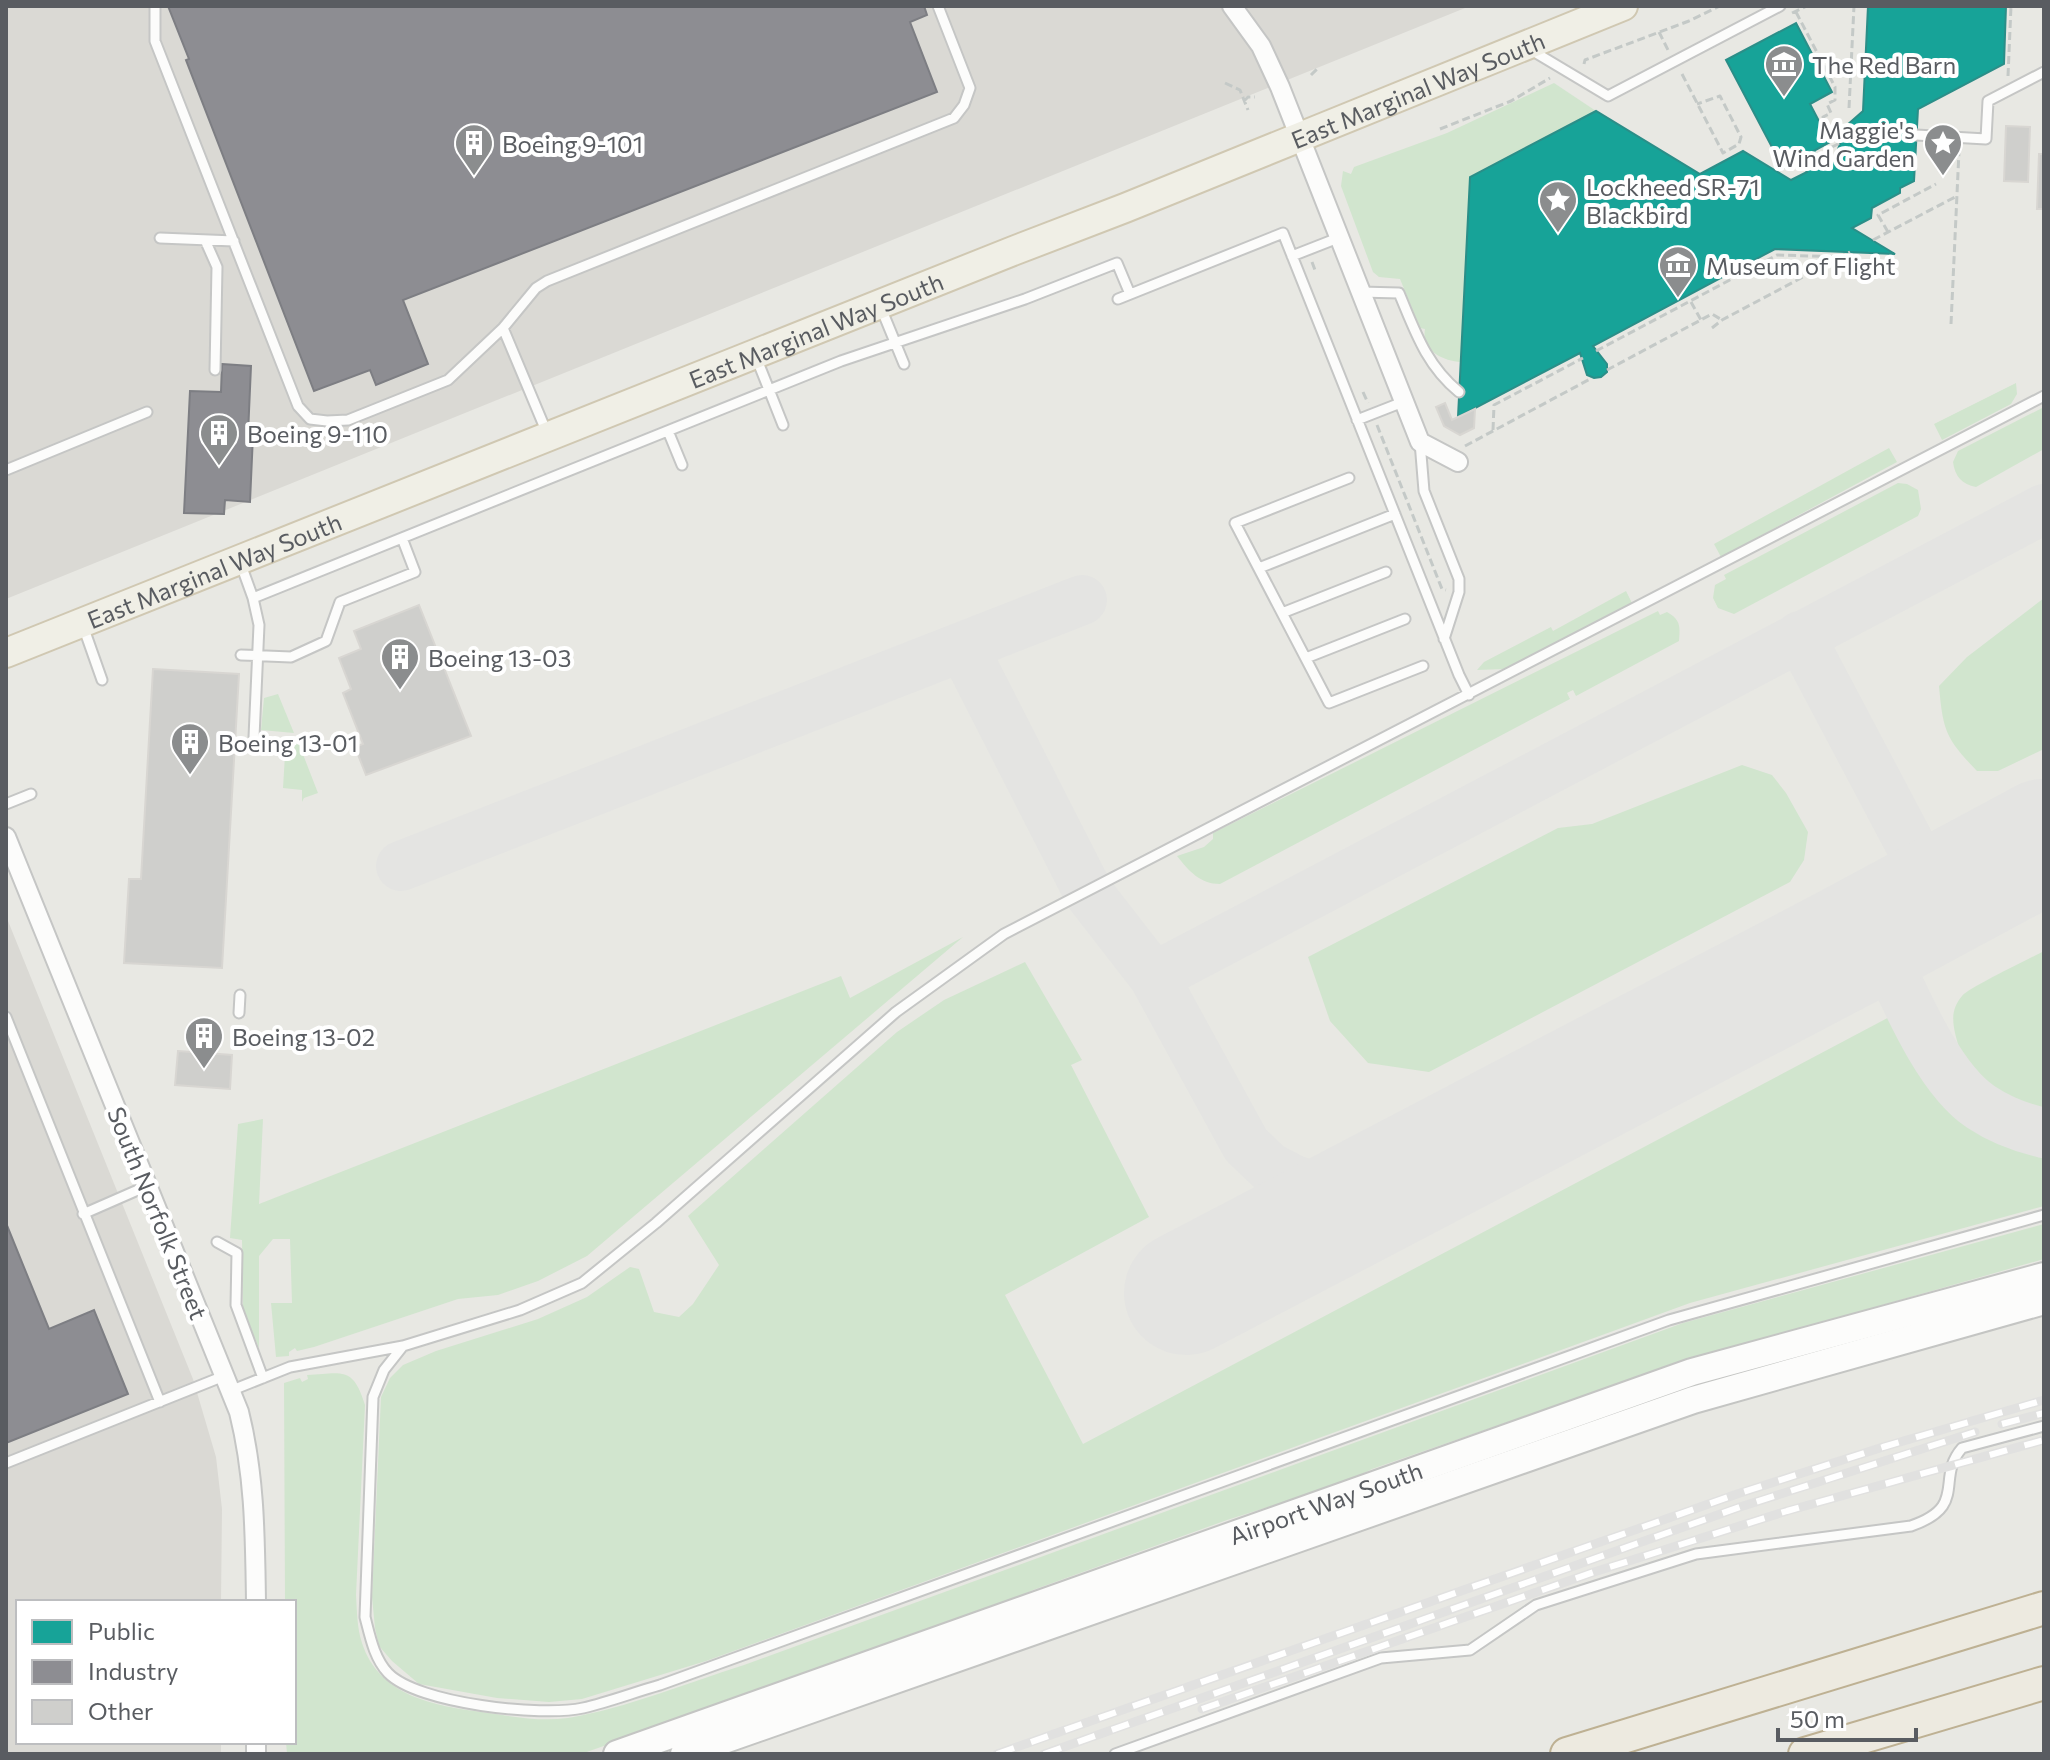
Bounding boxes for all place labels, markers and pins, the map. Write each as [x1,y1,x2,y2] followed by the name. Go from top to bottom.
[1763,43,1805,98] museum icon: The Red Barn
[1812,50,1956,79] place label: The Red Barn
[1773,115,1915,172] place label: Maggie's Wind Garden
[453,122,495,177] building icon: Boeing 9-101
[1922,122,1964,177] place icon: Maggie's Wind Garden
[502,129,643,158] place label: Boeing 9-101
[1586,172,1760,229] place label: Lockheed SR-71 Blackbird
[1537,179,1579,234] place icon: Lockheed SR-71 Blackbird
[1657,244,1699,299] museum icon: Museum of Flight
[1706,251,1896,280] place label: Museum of Flight
[198,412,240,467] building icon: Boeing 9-110
[247,419,388,448] place label: Boeing 9-110
[379,636,421,691] building icon: Boeing 13-03
[428,643,571,672] place label: Boeing 13-03
[169,721,211,776] building icon: Boeing 13-01
[218,728,358,757] place label: Boeing 13-01
[183,1015,225,1070] building icon: Boeing 13-02
[232,1022,375,1051] place label: Boeing 13-02

